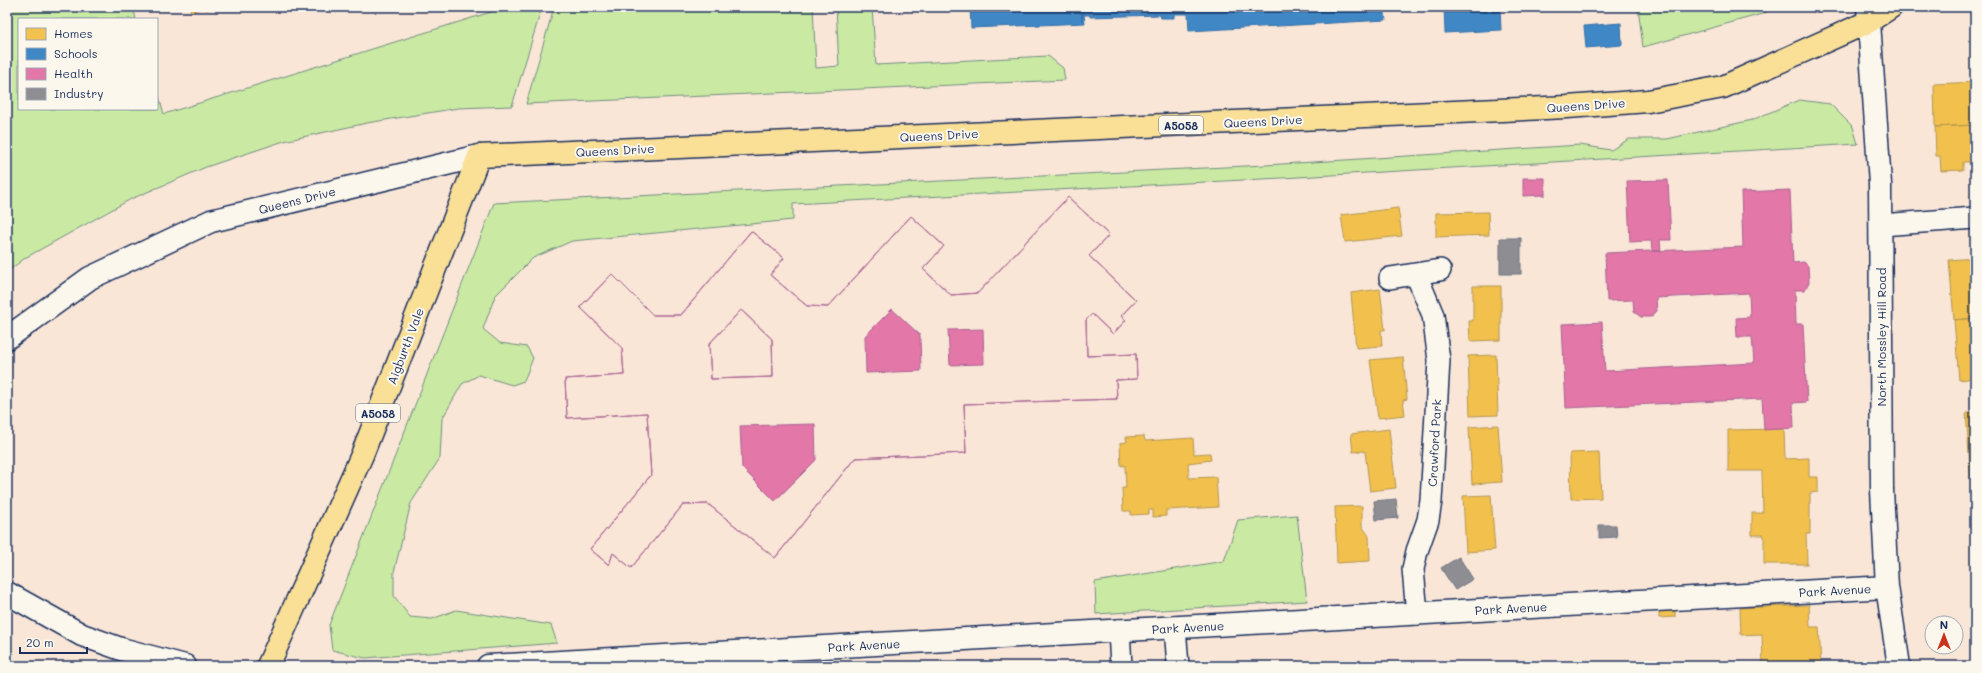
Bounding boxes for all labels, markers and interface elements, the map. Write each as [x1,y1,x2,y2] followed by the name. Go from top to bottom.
[18,18,158,110] legend
[54,25,93,41] text: Homes
[54,45,98,61] text: Schools
[54,65,93,81] text: Health
[54,85,103,101] text: Industry
[1546,94,1626,116] street label: Queens Drive
[1223,111,1303,131] street label: Queens Drive
[1159,116,1203,134] road number: A5058
[899,125,979,145] street label: Queens Drive
[575,140,655,160] street label: Queens Drive
[257,183,337,217] street label: Queens Drive
[1873,267,1889,406] street label: North Mossley Hill Road
[383,305,427,387] street label: Aigburth Vale
[1424,399,1444,487] street label: Crawford Park
[356,404,400,422] road number: A5058
[1798,580,1872,600] street label: Park Avenue
[1474,598,1548,618] street label: Park Avenue
[1924,615,1964,655] north arrow
[1151,617,1225,637] street label: Park Avenue
[1940,617,1948,632] text: N
[20,629,87,655] scale bar
[26,634,54,650] text: 20 m
[827,635,901,655] street label: Park Avenue

